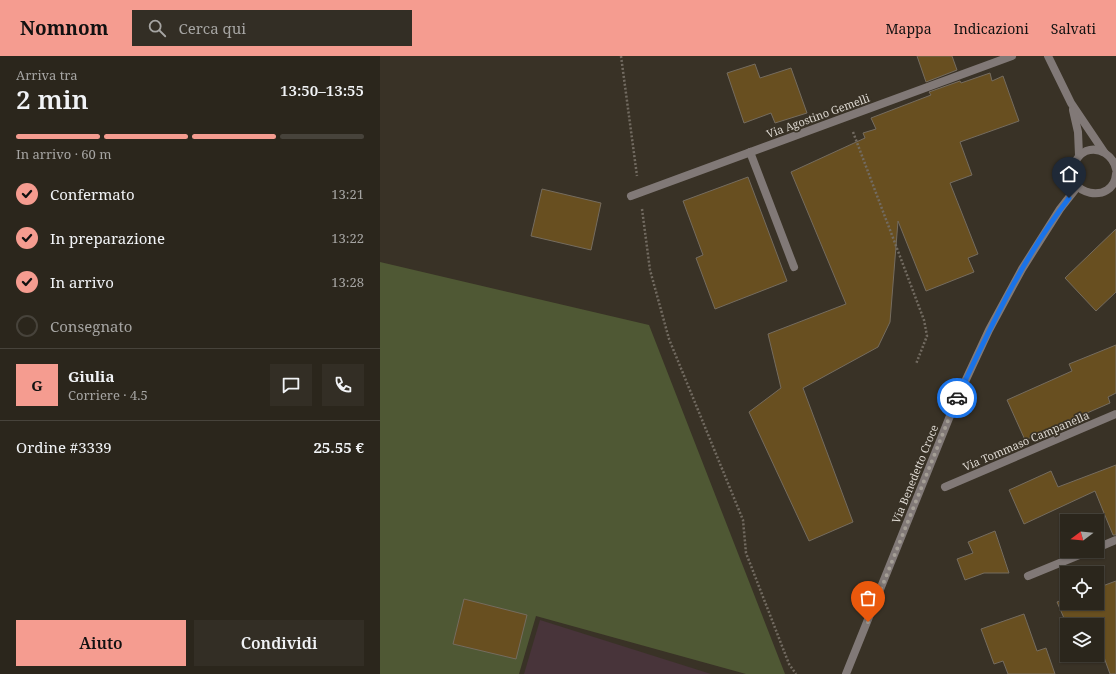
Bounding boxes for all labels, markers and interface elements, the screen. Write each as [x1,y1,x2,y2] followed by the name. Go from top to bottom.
[132,10,412,46] search box
[20,15,108,41] text: Nomnom
[146,17,168,39] icon: search
[178,18,246,38] text: Cerca qui
[885,19,932,38] text: Mappa
[954,19,1029,38] text: Indicazioni
[1051,19,1096,38] text: Salvati
[16,66,78,84] text: Arriva tra
[280,80,364,100] text: 13:50–13:55
[16,81,89,117] text: 2 min
[764,90,872,141] street label: Via Agostino Gemelli
[16,145,112,163] text: In arrivo · 60 m
[1052,157,1086,198] pin
[1058,163,1080,185] icon: home
[16,183,38,205] icon: check
[50,184,135,204] text: Confermato
[331,185,364,203] text: 13:21
[16,227,38,249] icon: check
[50,228,165,248] text: In preparazione
[331,229,364,247] text: 13:22
[16,271,38,293] icon: check
[50,272,114,292] text: In arrivo
[331,273,364,291] text: 13:28
[50,316,132,336] text: Consegnato
[270,364,312,406] button: chat
[322,364,364,406] button: phone
[68,366,114,386] text: Giulia
[31,375,43,395] text: G
[937,378,977,418] courier
[68,386,148,404] text: Corriere · 4.5
[946,387,968,409] icon: car
[960,407,1091,474] street label: Via Tommaso Campanella
[888,422,941,525] street label: Via Benedetto Croce
[16,437,112,457] text: Ordine #3339
[313,437,364,457] text: 25.55 €
[1060,514,1104,558] north arrow
[1060,514,1104,662] map controls
[1060,566,1104,610] button: locate
[851,581,885,622] pin
[857,587,879,609] icon: bag
[1060,618,1104,662] button: layers
[16,620,186,666] button: Aiuto
[194,620,364,666] button: Condividi

